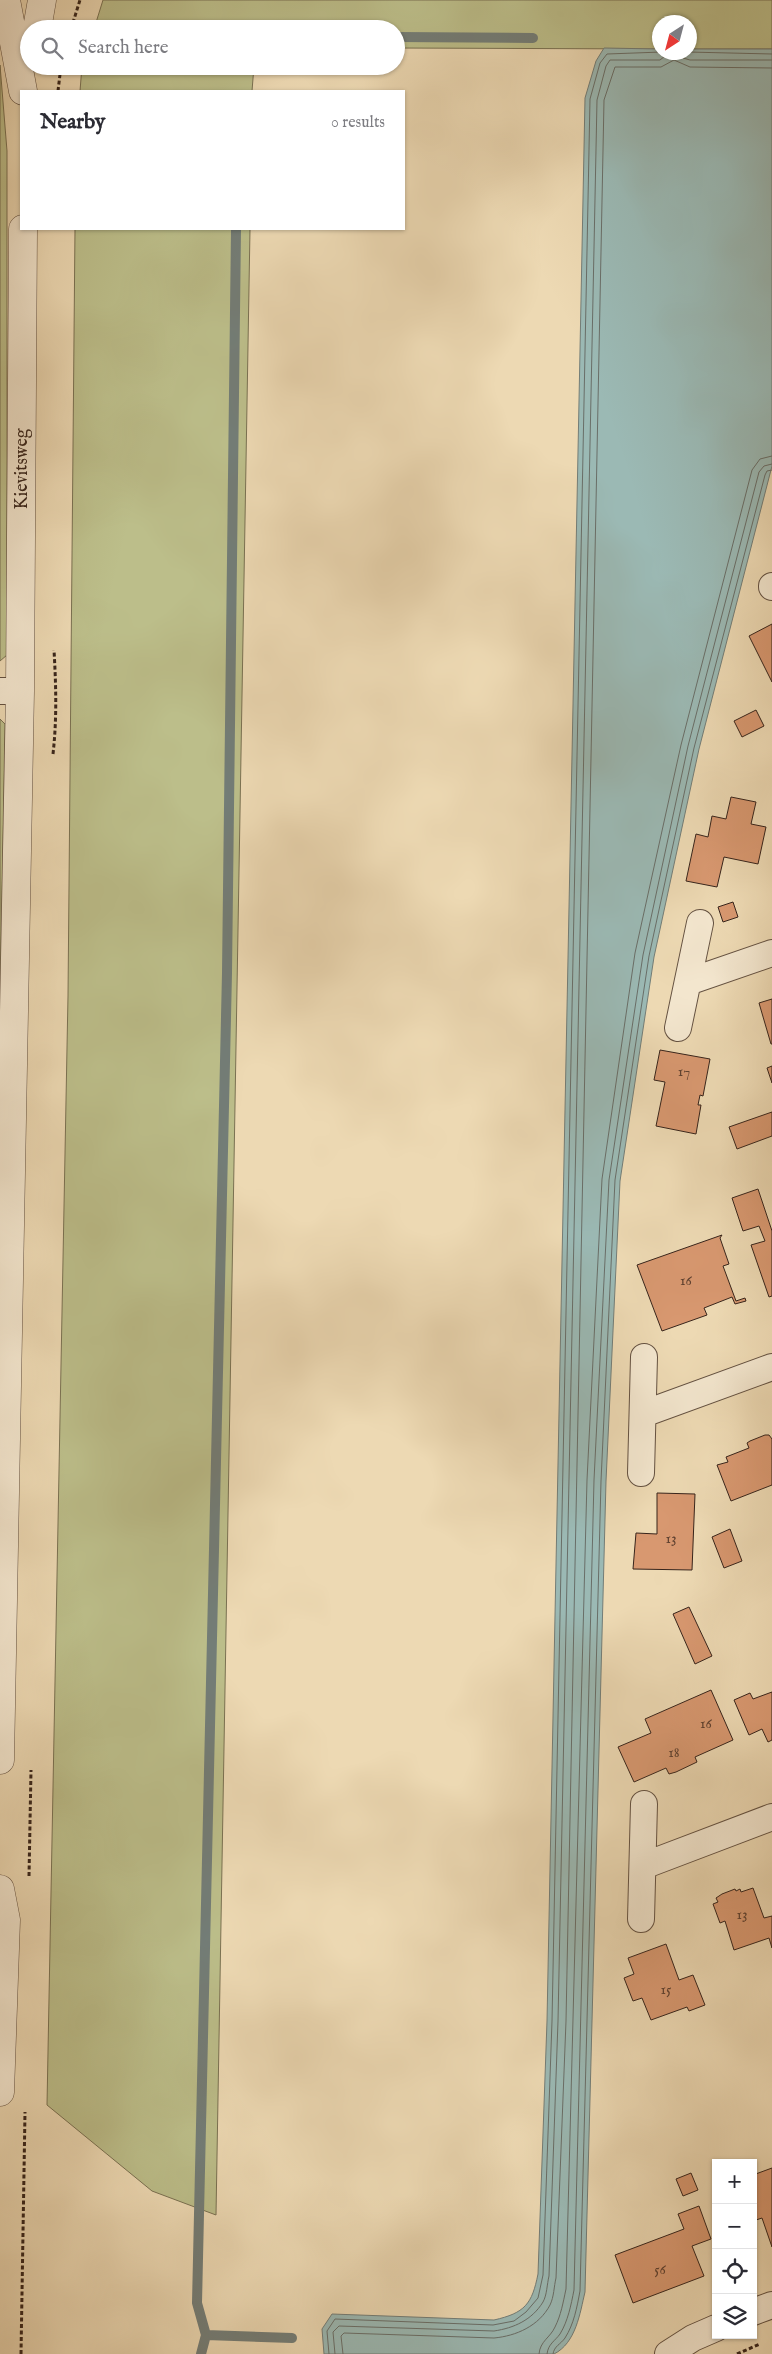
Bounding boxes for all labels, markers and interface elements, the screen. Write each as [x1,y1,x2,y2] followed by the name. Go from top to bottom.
[652,15,697,60] north arrow
[20,20,405,75] search box
[38,34,66,62] icon: search
[78,36,169,60] text: Search here
[40,109,105,136] text: Nearby
[331,113,385,133] text: 0 results
[11,428,34,510] street label: Kievitsweg
[678,1062,690,1081] house number: 17
[680,1271,693,1290] house number: 16
[665,1529,677,1548] house number: 13
[700,1714,713,1733] house number: 16
[668,1743,680,1762] house number: 18
[736,1905,748,1924] house number: 13
[660,1980,672,1999] house number: 15
[712,2159,757,2339] map controls
[712,2159,757,2204] button: +
[712,2204,757,2249] button: −
[712,2249,757,2294] button: locate
[654,2260,667,2279] house number: 56
[712,2294,757,2339] button: layers

